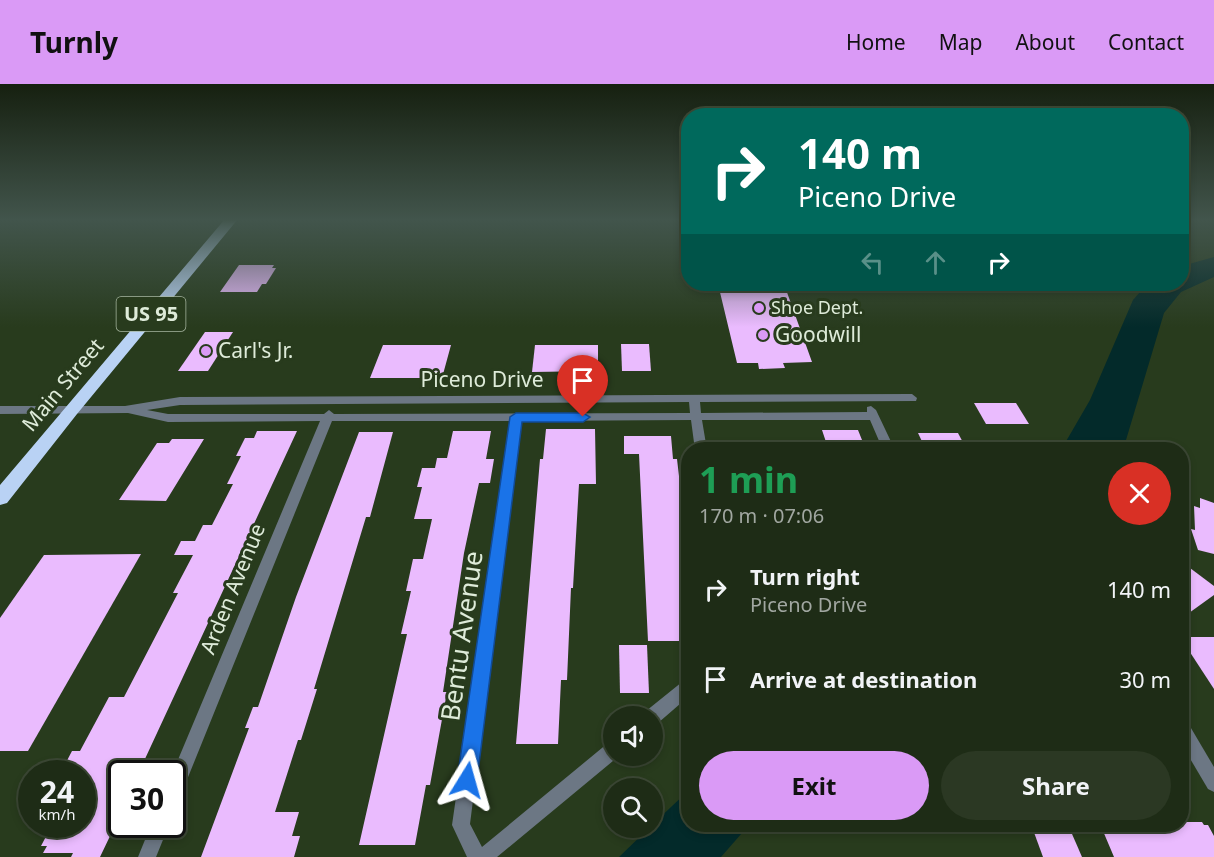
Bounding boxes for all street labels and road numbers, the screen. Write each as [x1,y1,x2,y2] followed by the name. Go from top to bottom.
[116,297,186,331] road number: US 95
[15,332,110,437] street label: Main Street
[420,365,544,393] street label: Piceno Drive
[193,519,271,658] street label: Arden Avenue
[431,549,491,723] street label: Bentu Avenue

